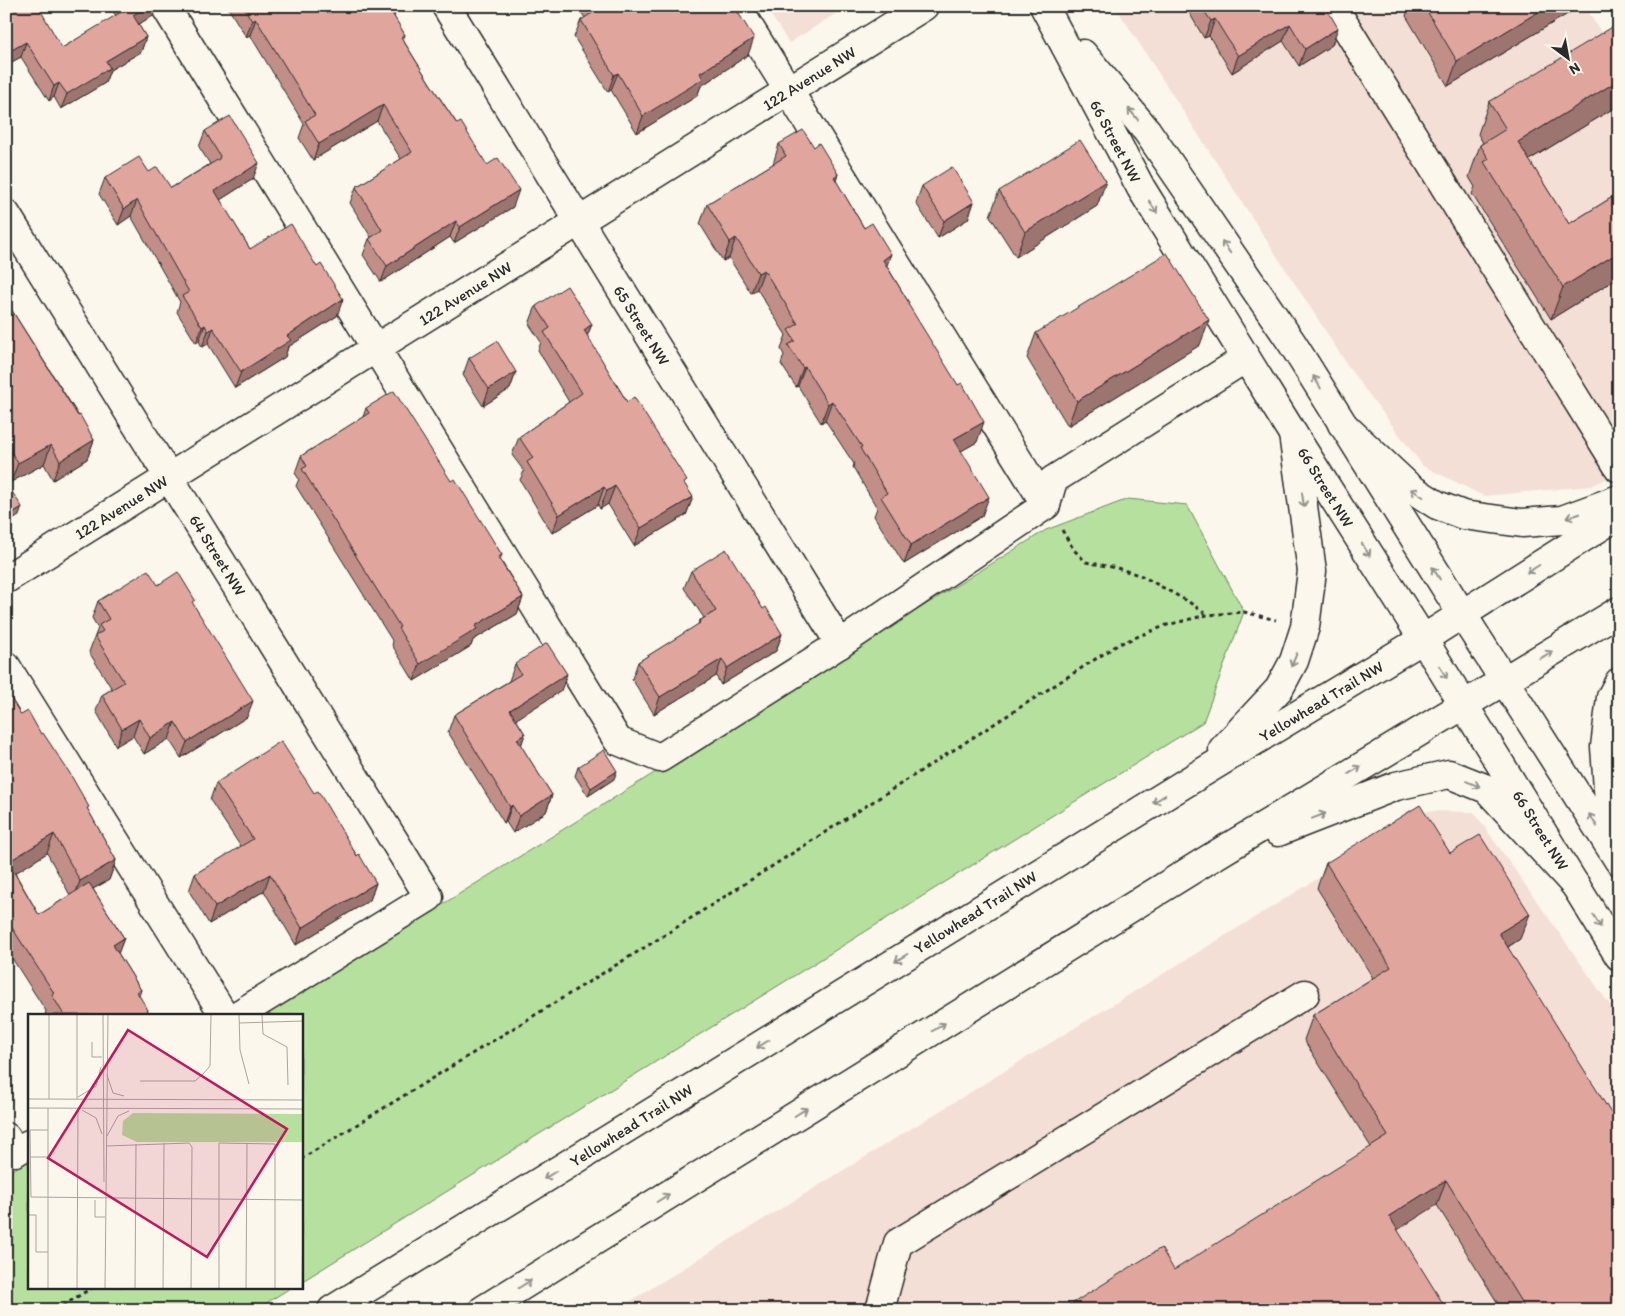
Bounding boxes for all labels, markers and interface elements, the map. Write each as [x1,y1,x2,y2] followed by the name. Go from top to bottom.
[1542,32,1592,82] north arrow
[759,42,860,115] street label: 122 Avenue NW
[1566,59,1583,78] text: N
[1086,97,1145,186] street label: 66 Street NW
[1127,108,1138,121] one-way arrow
[1147,200,1158,214] one-way arrow
[1221,240,1232,254] one-way arrow
[415,257,516,330] street label: 122 Avenue NW
[609,282,674,369] street label: 65 Street NW
[1311,375,1322,389] one-way arrow
[1293,444,1358,531] street label: 66 Street NW
[71,471,172,544] street label: 122 Avenue NW
[1411,488,1425,498] one-way arrow
[1298,492,1308,508] one-way arrow
[185,511,250,600] street label: 64 Street NW
[1565,511,1581,521] one-way arrow
[1362,542,1372,556] one-way arrow
[1527,565,1541,575] one-way arrow
[1431,567,1441,581] one-way arrow
[1538,649,1552,659] one-way arrow
[1288,652,1297,667] one-way arrow
[1256,657,1387,746] street label: Yellowhead Trail NW
[1438,664,1448,678] one-way arrow
[1348,765,1362,775] one-way arrow
[1465,780,1480,789] one-way arrow
[1508,787,1573,874] street label: 66 Street NW
[1152,795,1166,805] one-way arrow
[1312,810,1327,819] one-way arrow
[1587,813,1597,827] one-way arrow
[910,867,1041,958] street label: Yellowhead Trail NW
[1593,914,1603,928] one-way arrow
[895,954,909,964] one-way arrow
[28,1014,302,1288] inset map
[931,1021,945,1031] one-way arrow
[757,1039,771,1049] one-way arrow
[566,1080,697,1171] street label: Yellowhead Trail NW
[793,1107,807,1117] one-way arrow
[544,1170,558,1180] one-way arrow
[655,1193,669,1203] one-way arrow
[517,1279,531,1289] one-way arrow

